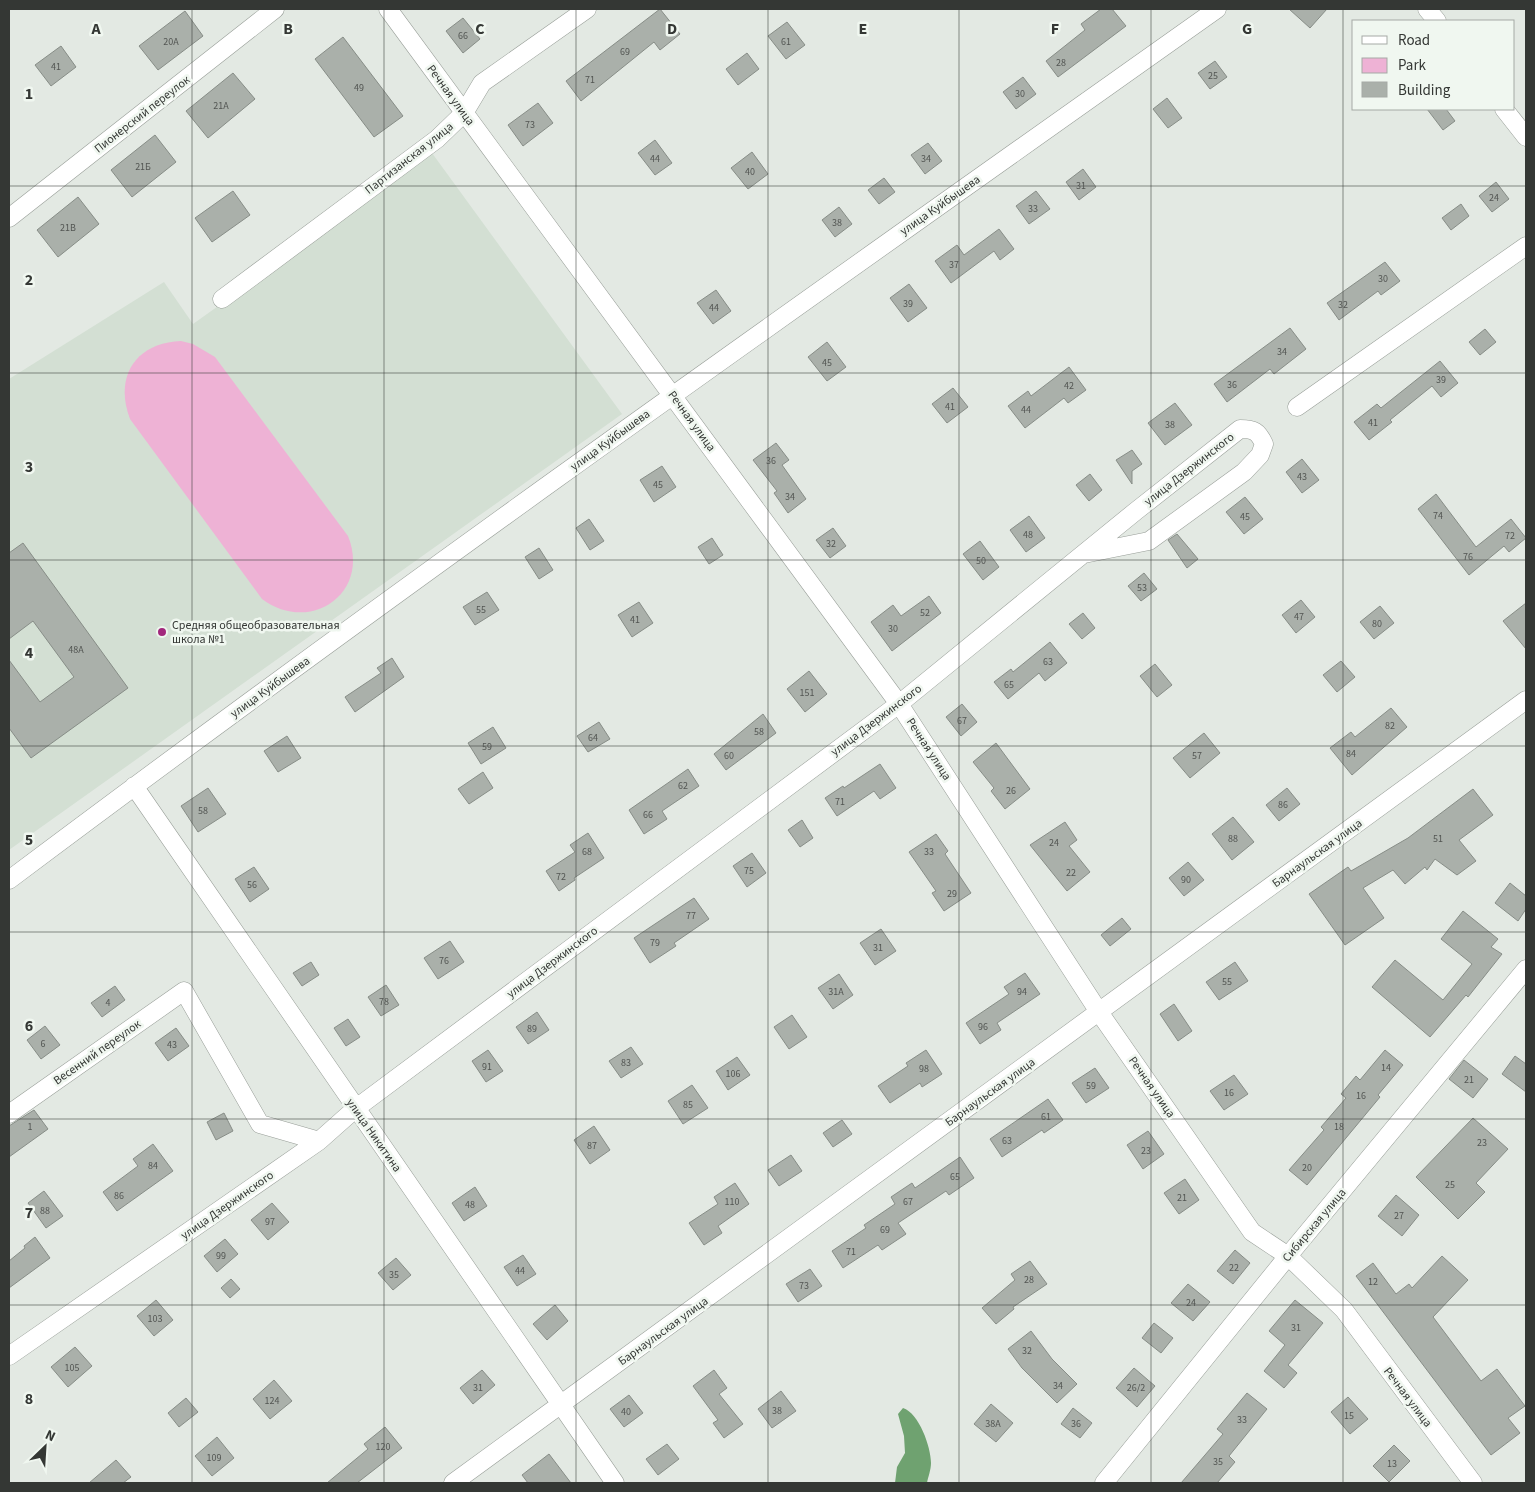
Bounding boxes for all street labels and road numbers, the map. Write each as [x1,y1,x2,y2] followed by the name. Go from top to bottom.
[423,61,478,129] street label: Речная улица
[91,72,194,157] street label: Пионерский переулок
[361,118,457,198] street label: Партизанская улица
[897,171,984,240] street label: улица Куйбышева
[664,387,719,455] street label: Речная улица
[567,406,654,475] street label: улица Куйбышева
[1141,429,1238,510] street label: улица Дзержинского
[227,653,314,722] street label: улица Куйбышева
[827,681,925,760] street label: улица Дзержинского
[902,715,955,784] street label: Речная улица
[1269,815,1366,892] street label: Барнаульская улица
[503,923,601,1002] street label: улица Дзержинского
[50,1016,144,1089] street label: Весенний переулок
[1124,1053,1179,1121] street label: Речная улица
[942,1054,1039,1131] street label: Барнаульская улица
[342,1095,405,1176] street label: улица Никитина
[177,1167,277,1244] street label: улица Дзержинского
[1279,1185,1350,1266] street label: Сибирская улица
[615,1293,712,1370] street label: Барнаульская улица
[1379,1364,1436,1431] street label: Речная улица

